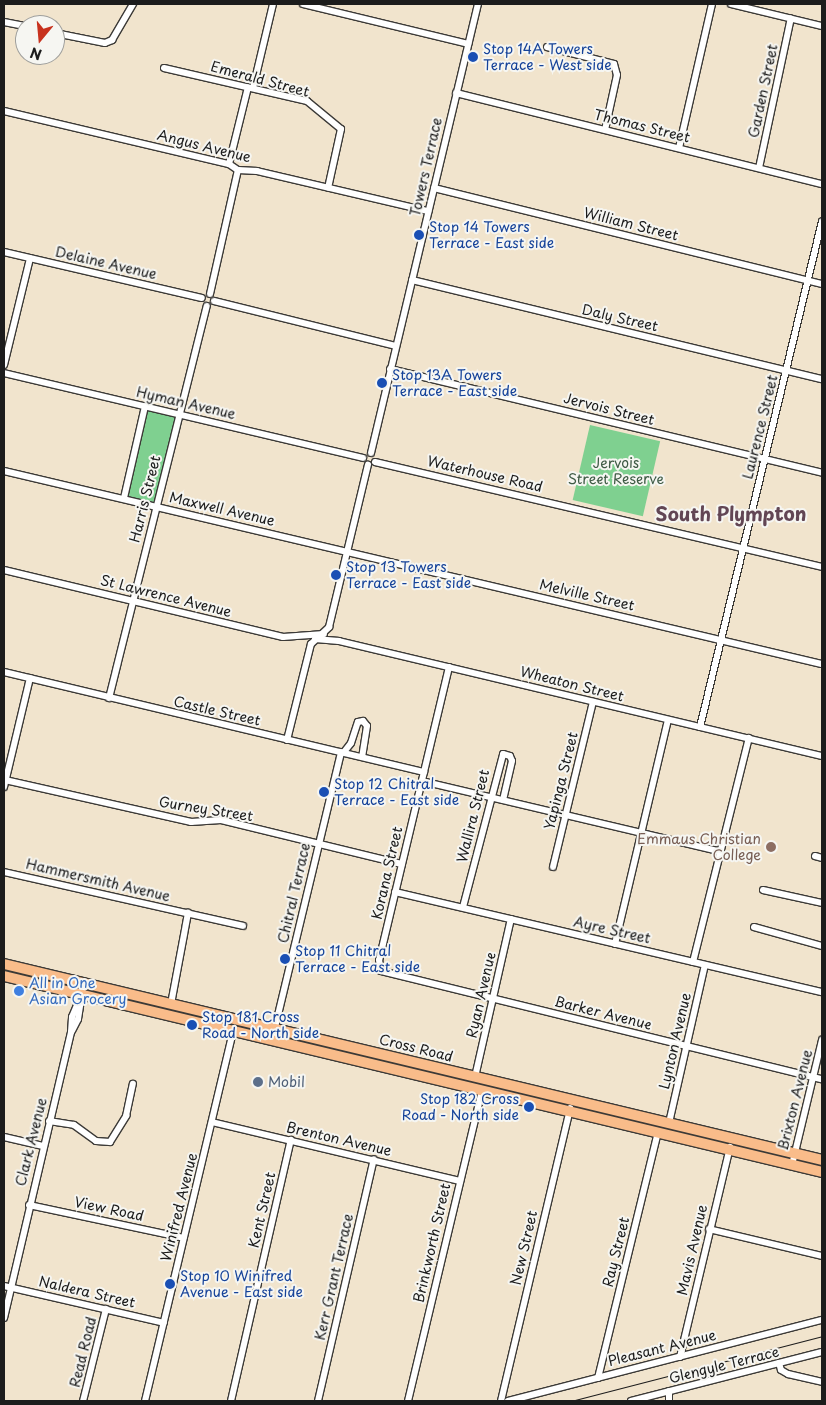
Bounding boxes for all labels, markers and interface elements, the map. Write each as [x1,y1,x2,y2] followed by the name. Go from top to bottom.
[15,15,65,65] north arrow
[483,41,612,74] place label: Stop 14A Towers Terrace - West side
[27,42,44,66] text: N
[745,42,781,140] street label: Garden Street
[467,51,479,63] marker: Stop 14A Towers Terrace - West side
[208,58,312,100] street label: Emerald Street
[592,106,692,146] street label: Thomas Street
[406,116,446,218] street label: Towers Terrace
[156,126,252,166] street label: Angus Avenue
[582,204,680,244] street label: William Street
[429,219,555,252] place label: Stop 14 Towers Terrace - East side
[413,229,425,241] marker: Stop 14 Towers Terrace - East side
[54,243,158,283] street label: Delaine Avenue
[580,301,660,335] street label: Daly Street
[392,367,518,400] place label: Stop 13A Towers Terrace - East side
[739,373,781,481] street label: Laurence Street
[376,377,388,389] marker: Stop 13A Towers Terrace - East side
[135,383,237,423] street label: Hyman Avenue
[562,390,656,428] street label: Jervois Street
[426,453,544,495] street label: Waterhouse Road
[126,454,164,544] street label: Harris Street
[568,455,664,488] park label: Jervois Street Reserve
[167,489,277,529] street label: Maxwell Avenue
[655,503,807,525] district label: South Plympton
[346,559,472,592] place label: Stop 13 Towers Terrace - East side
[330,569,342,581] marker: Stop 13 Towers Terrace - East side
[99,572,233,620] street label: St Lawrence Avenue
[538,576,636,614] street label: Melville Street
[518,663,626,705] street label: Wheaton Street
[172,693,262,729] street label: Castle Street
[541,730,581,832] street label: Yapinga Street
[453,768,493,864] street label: Wallira Street
[334,776,460,809] place label: Stop 12 Chitral Terrace - East side
[318,786,330,798] marker: Stop 12 Chitral Terrace - East side
[157,793,255,825] street label: Gurney Street
[368,825,406,921] street label: Korana Street
[637,831,761,864] place label: Emmaus Christian College
[274,841,314,945] street label: Chitral Terrace
[765,841,777,853] marker: Emmaus Christian College
[24,855,172,905] street label: Hammersmith Avenue
[572,913,652,947] street label: Ayre Street
[295,943,421,976] place label: Stop 11 Chitral Terrace - East side
[463,951,499,1039] street label: Ryan Avenue
[279,953,291,965] marker: Stop 11 Chitral Terrace - East side
[29,975,126,1008] place label: All in One Asian Grocery
[13,985,25,997] marker: All in One Asian Grocery
[656,991,694,1091] street label: Lynton Avenue
[553,993,653,1033] street label: Barker Avenue
[202,1009,321,1042] place label: Stop 181 Cross Road - North side
[186,1019,198,1031] marker: Stop 181 Cross Road - North side
[377,1031,455,1065] street label: Cross Road
[775,1049,815,1151] street label: Brixton Avenue
[268,1074,305,1090] place label: Mobil
[252,1076,264,1088] marker: Mobil
[400,1091,519,1124] place label: Stop 182 Cross Road - North side
[12,1096,50,1188] street label: Clark Avenue
[523,1101,535,1113] marker: Stop 182 Cross Road - North side
[285,1119,393,1159] street label: Brenton Avenue
[157,1151,201,1263] street label: Winifred Avenue
[245,1170,279,1250] street label: Kent Street
[410,1181,454,1305] street label: Brinkworth Street
[73,1194,145,1224] street label: View Road
[674,1204,710,1296] street label: Mavis Avenue
[507,1209,541,1287] street label: New Street
[311,1212,357,1342] street label: Kerr Grant Terrace
[599,1215,633,1289] street label: Ray Street
[180,1268,303,1300] place label: Stop 10 Winifred Avenue - East side
[37,1273,137,1311] street label: Naldera Street
[164,1278,176,1290] marker: Stop 10 Winifred Avenue - East side
[66,1315,100,1389] street label: Read Road
[606,1326,718,1370] street label: Pleasant Avenue
[667,1343,781,1387] street label: Glengyle Terrace

